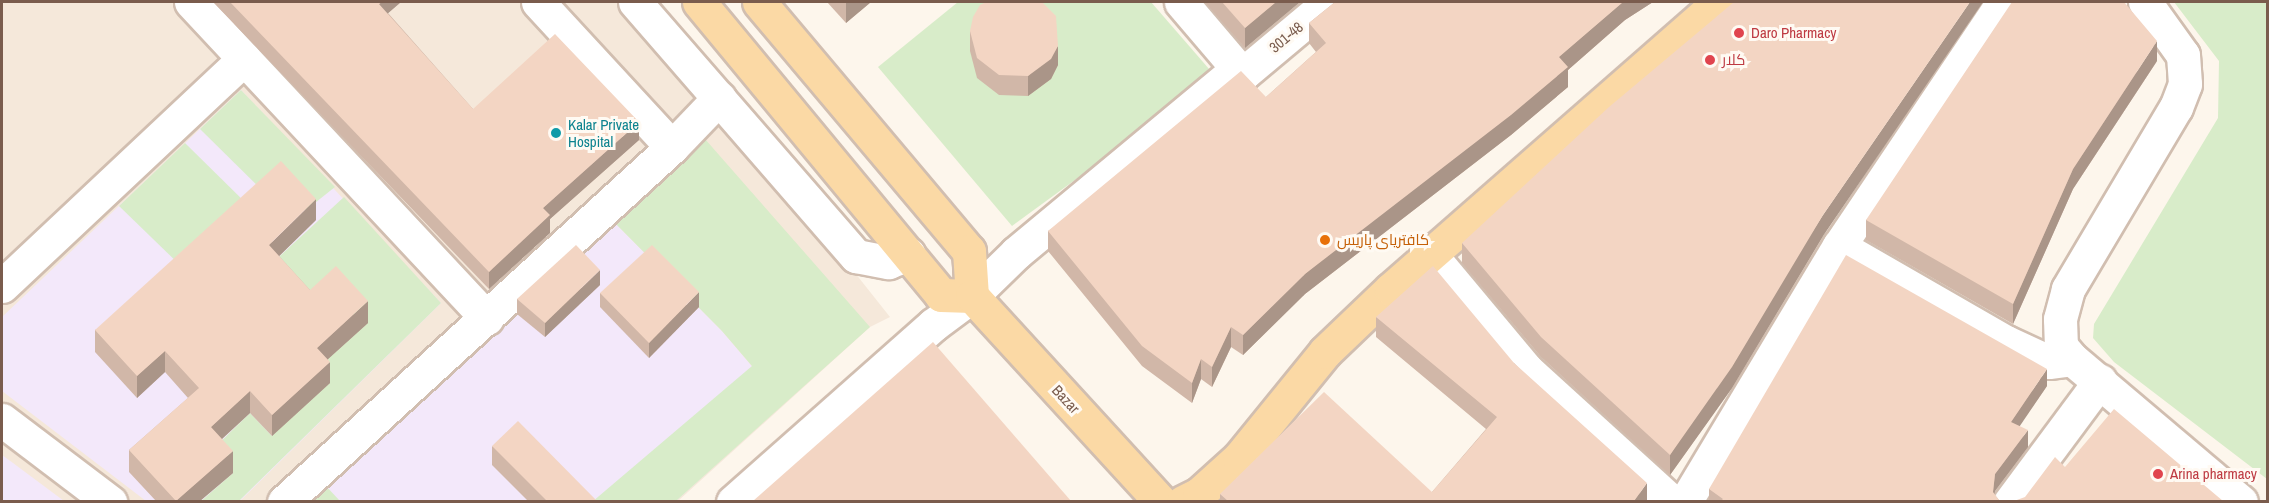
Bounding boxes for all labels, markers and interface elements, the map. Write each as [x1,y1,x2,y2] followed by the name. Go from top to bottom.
[1266,18,1306,56] street label: 301-48
[1751,24,1836,42] place label: Daro Pharmacy
[1732,26,1746,40] marker: Daro Pharmacy
[1722,51,1745,69] place label: كلار
[1703,53,1717,67] marker: كلار
[568,115,639,150] place label: Kalar Private Hospital
[549,126,563,140] marker: Kalar Private Hospital
[1337,231,1429,249] place label: کافتریای پاریس
[1318,233,1332,247] marker: کافتریای پاریس
[1048,381,1084,417] street label: Bazar
[2170,465,2257,483] place label: Arina pharmacy
[2151,467,2165,481] marker: Arina pharmacy

